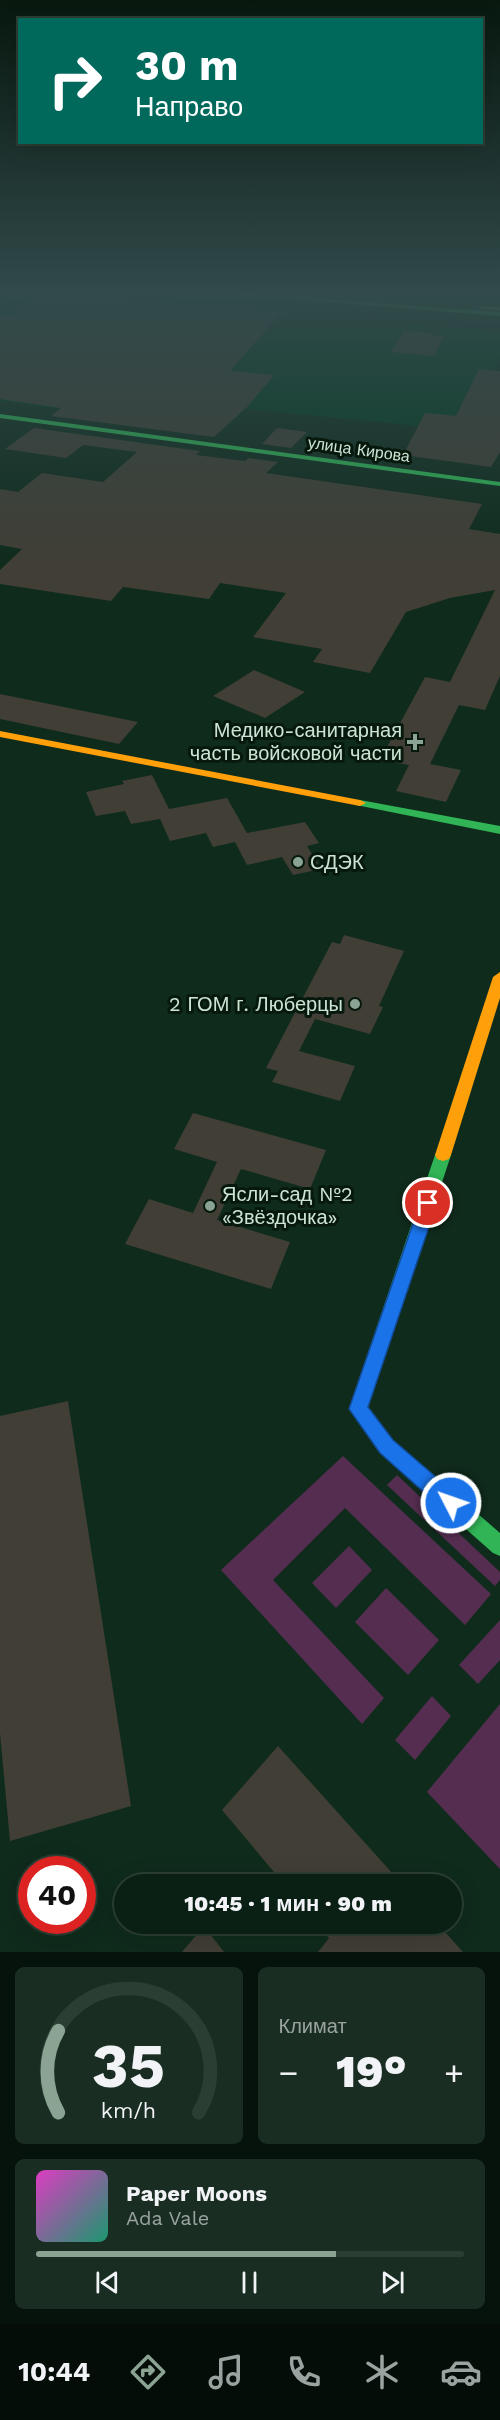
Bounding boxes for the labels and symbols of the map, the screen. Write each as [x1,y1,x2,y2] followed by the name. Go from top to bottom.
[307,433,411,466] street label: улица Кирова
[190,718,402,765] place label: Медико-санитарная часть войсковой части
[406,733,424,751] marker: Медико-санитарная часть войсковой части
[310,850,364,874] place label: СДЭК
[291,855,305,869] marker: СДЭК
[169,992,343,1016] place label: 2 ГОМ г. Люберцы
[348,997,362,1011] marker: 2 ГОМ г. Люберцы
[402,1177,453,1228] pin
[222,1182,353,1229] place label: Ясли-сад №2 «Звёздочка»
[203,1199,217,1213] marker: Ясли-сад №2 «Звёздочка»
[419,1471,483,1535] position arrow
[18,1856,96,1934] speed limit sign: 40

